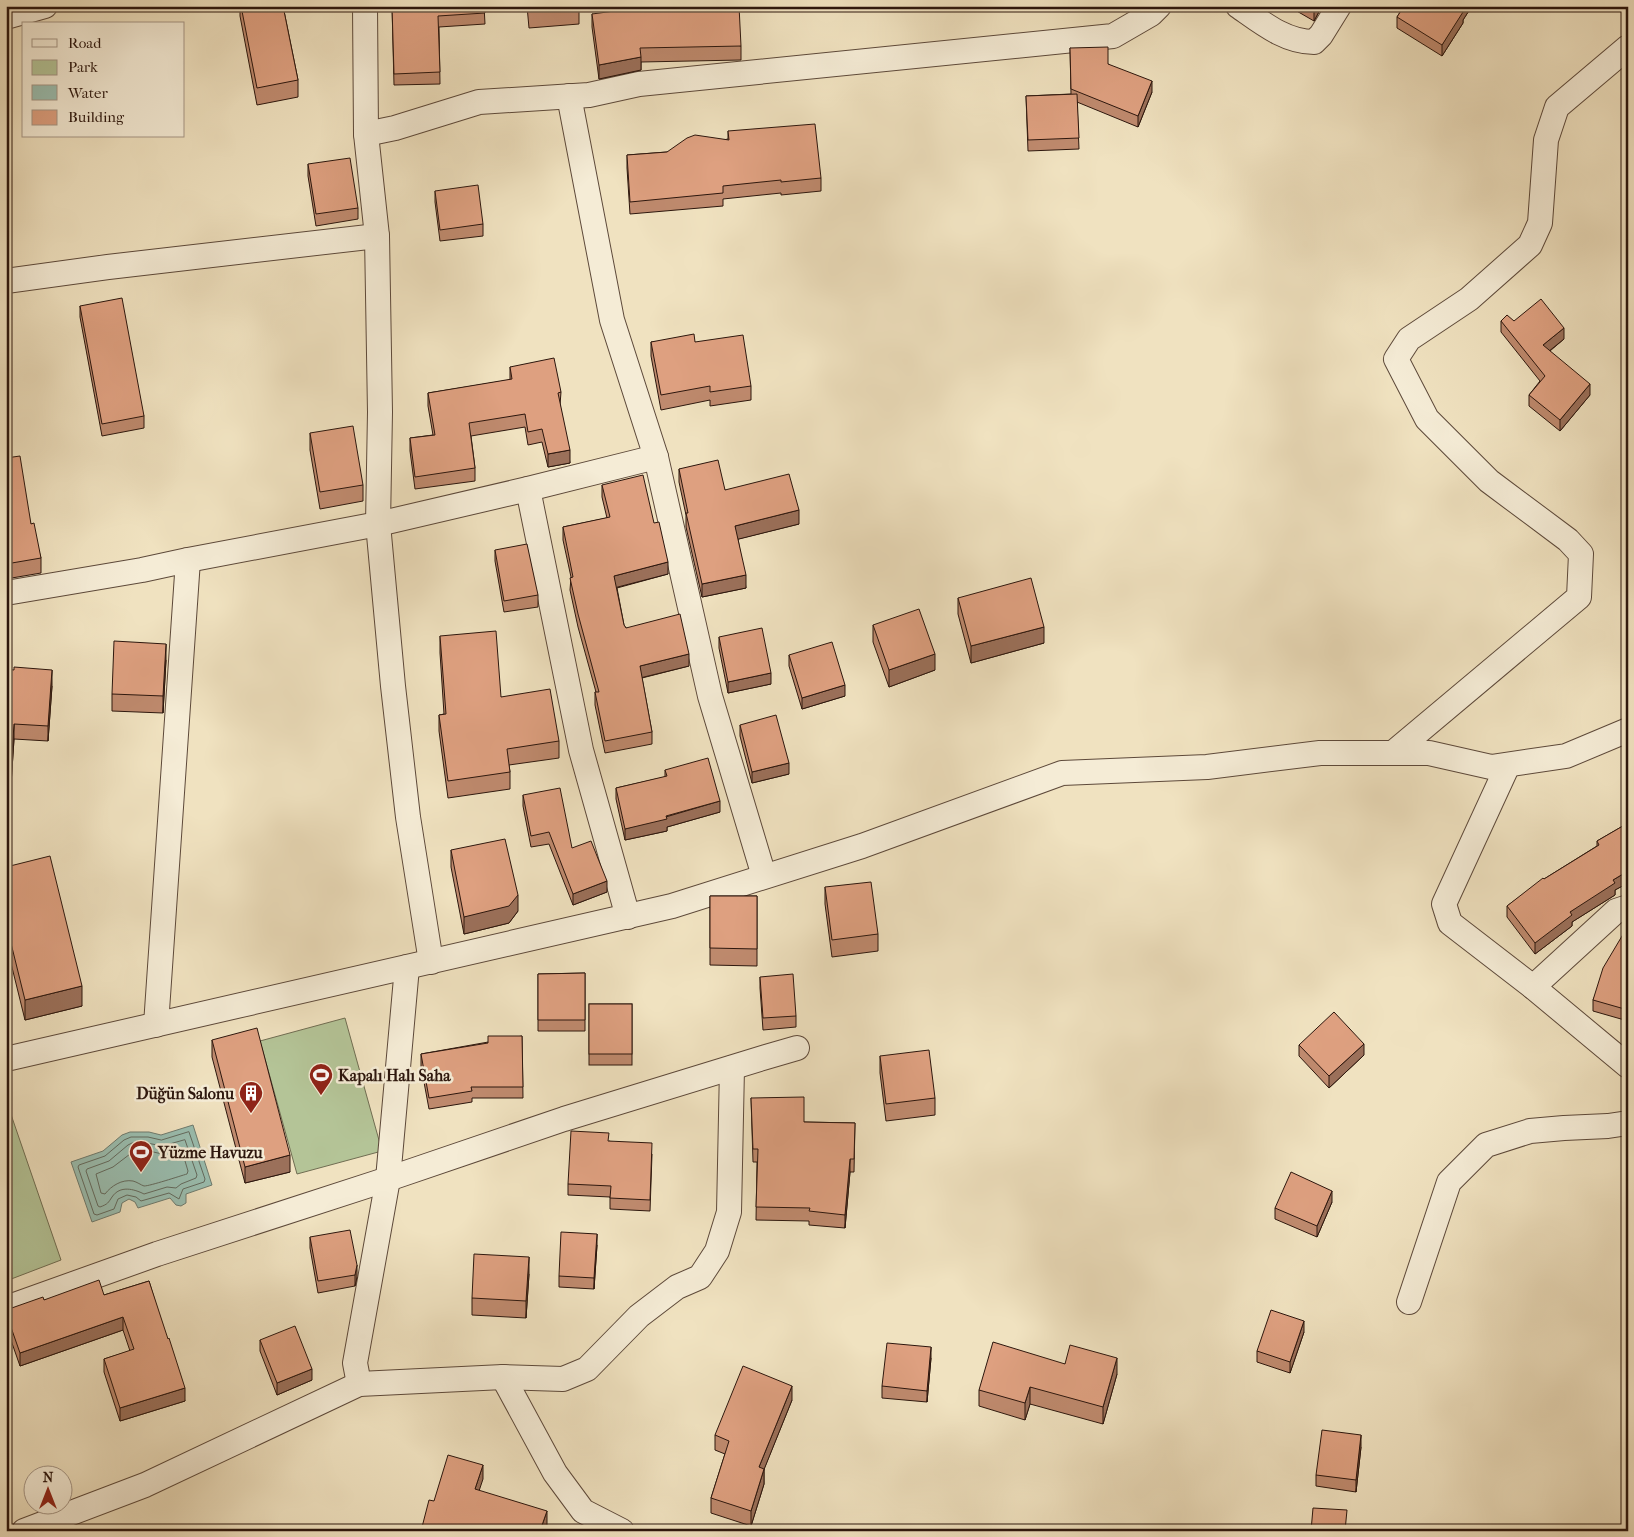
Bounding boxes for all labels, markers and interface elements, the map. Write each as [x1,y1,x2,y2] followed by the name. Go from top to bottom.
[22,22,185,138] legend
[68,34,102,52] text: Road
[68,58,98,76] text: Park
[67,84,108,102] text: Water
[68,108,125,126] text: Building
[308,1062,334,1096] sports icon: Kapalı Halı Saha
[338,1066,451,1086] place label: Kapalı Halı Saha
[238,1080,264,1114] building icon: Düğün Salonu
[136,1084,235,1104] place label: Düğün Salonu
[128,1139,154,1173] sports icon: Yüzme Havuzu
[157,1143,264,1162] place label: Yüzme Havuzu
[22,1464,72,1514] north arrow
[43,1469,54,1486] text: N

